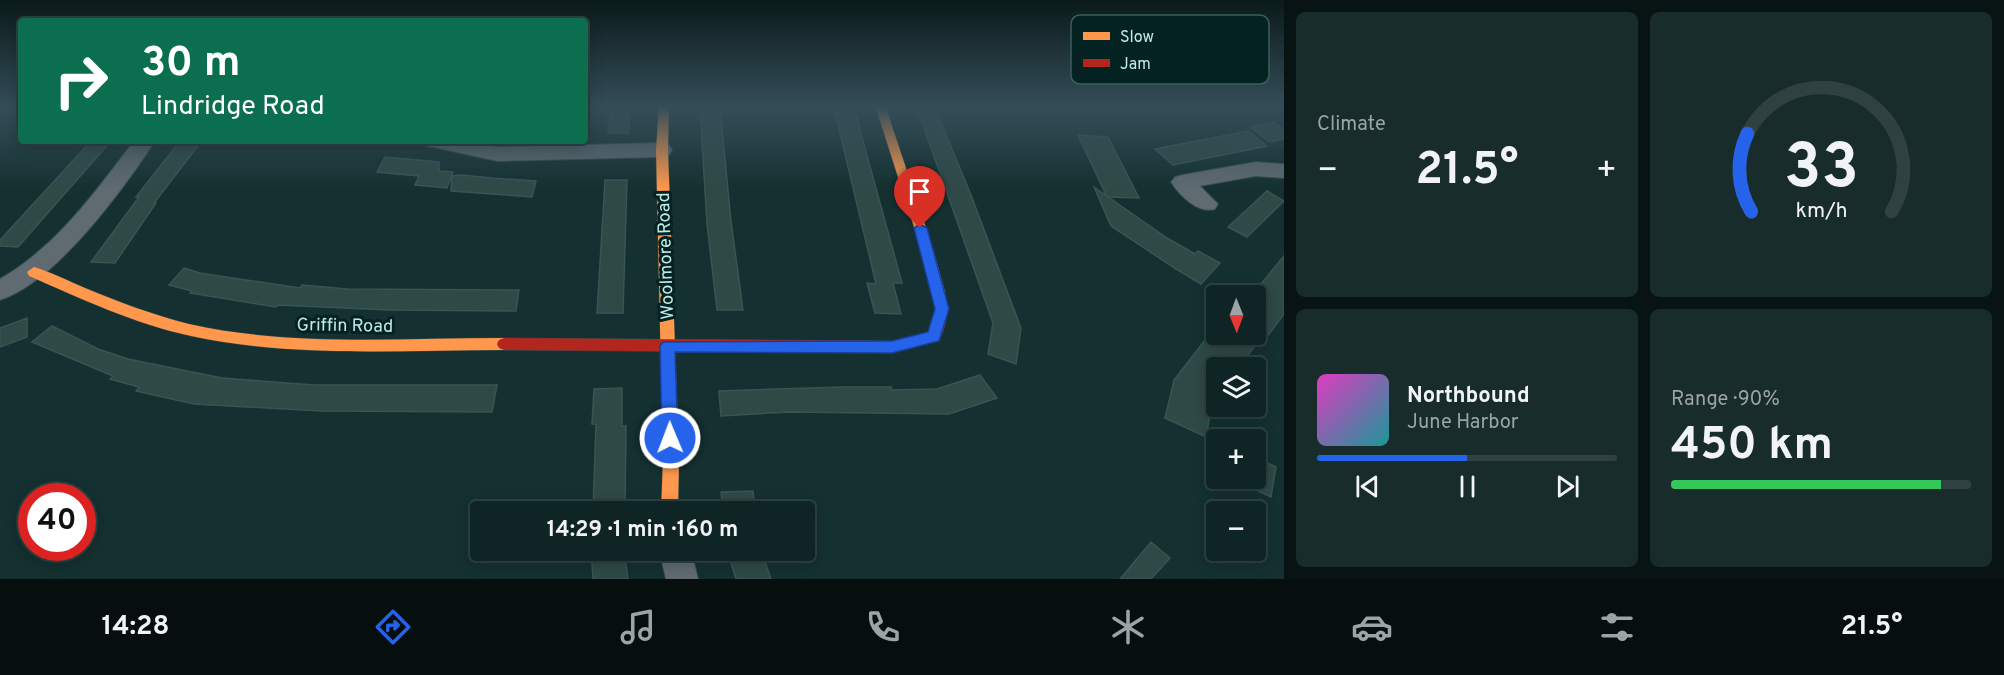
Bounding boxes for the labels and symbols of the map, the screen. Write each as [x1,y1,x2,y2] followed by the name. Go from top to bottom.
[1071,15,1269,84] legend
[1120,28,1154,48] text: Slow
[1120,55,1151,75] text: Jam
[894,166,945,228] pin
[653,192,680,320] street label: Woolmore Road
[1206,285,1266,345] north arrow
[296,314,393,339] street label: Griffin Road
[638,406,702,470] position arrow
[18,483,96,561] speed limit sign: 40

